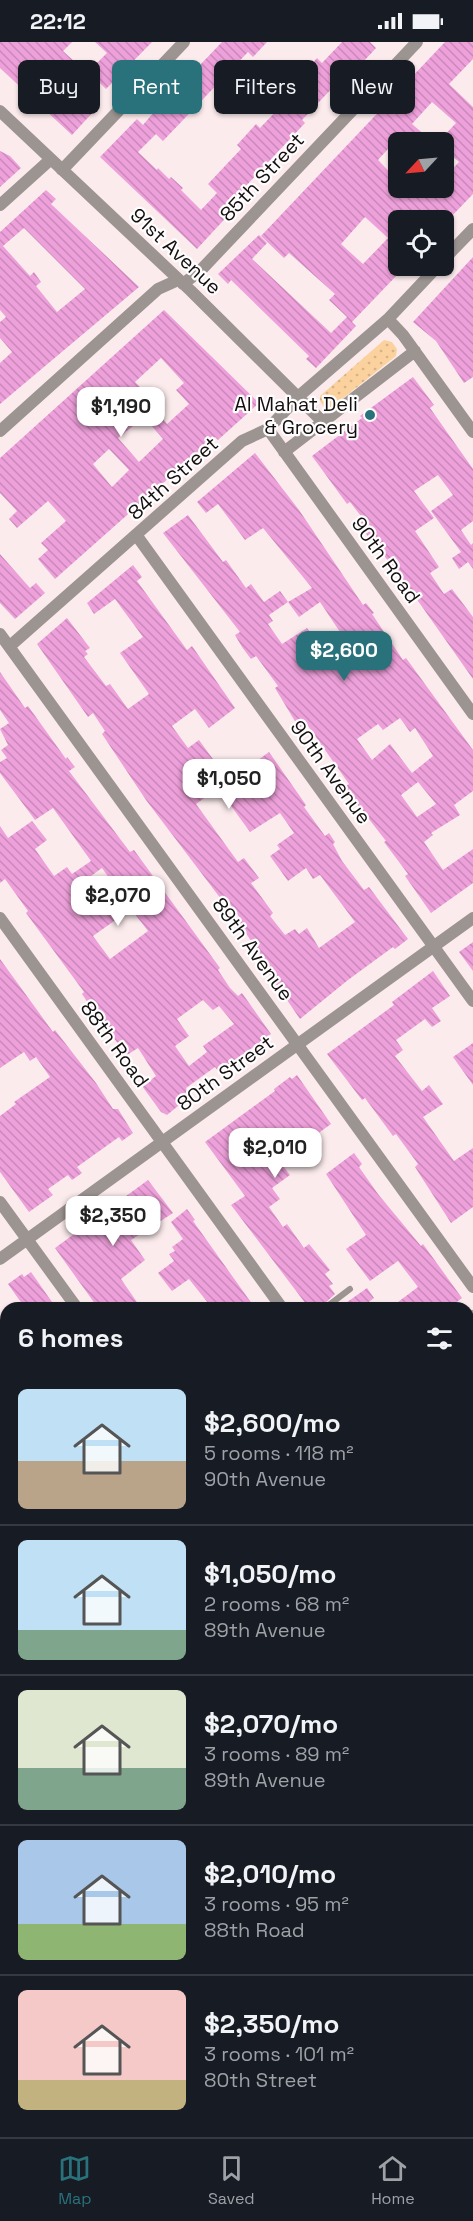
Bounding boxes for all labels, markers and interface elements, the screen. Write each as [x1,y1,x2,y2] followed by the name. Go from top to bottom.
[30,7,86,35] text: 22:12
[18,60,100,114] chip: Buy
[112,60,202,114] chip: Rent
[214,60,318,114] chip: Filters
[330,60,415,114] chip: New
[214,127,310,227] street label: 85th Street
[388,132,454,198] north arrow
[388,132,454,276] map controls
[125,202,227,300] street label: 91st Avenue
[388,210,454,276] button: locate
[72,387,170,438] pin: $1,190
[234,391,358,440] place label: Al Mahat Deli & Grocery
[91,393,151,419] text: $1,190
[363,408,377,422] marker: Al Mahat Deli & Grocery
[122,431,224,525] street label: 84th Street
[346,512,426,608] street label: 90th Road
[295,631,393,682] pin: $2,600
[310,637,378,663] text: $2,600
[285,715,377,829] street label: 90th Avenue
[180,759,278,810] pin: $1,050
[197,765,261,791] text: $1,050
[69,876,167,927] pin: $2,070
[85,882,151,908] text: $2,070
[207,892,299,1006] street label: 89th Avenue
[75,996,155,1092] street label: 88th Road
[172,1029,278,1117] street label: 80th Street
[226,1128,324,1179] pin: $2,010
[243,1134,307,1160] text: $2,010
[64,1196,162,1247] pin: $2,350
[80,1202,147,1228] text: $2,350
[18,1321,123,1355] text: 6 homes
[423,1322,456,1355] icon: filters
[204,1406,341,1440] text: $2,600/mo
[66,1413,138,1485] icon: home
[204,1440,354,1466] text: 5 rooms · 118 m²
[204,1466,326,1492] text: 90th Avenue
[204,1557,336,1591] text: $1,050/mo
[66,1564,138,1636] icon: home
[204,1591,349,1617] text: 2 rooms · 68 m²
[204,1617,326,1643] text: 89th Avenue
[204,1707,338,1741] text: $2,070/mo
[66,1714,138,1786] icon: home
[204,1741,349,1767] text: 3 rooms · 89 m²
[204,1767,326,1793] text: 89th Avenue
[204,1857,336,1891] text: $2,010/mo
[66,1864,138,1936] icon: home
[204,1891,349,1917] text: 3 rooms · 95 m²
[204,1917,305,1943] text: 88th Road
[204,2007,339,2041] text: $2,350/mo
[66,2014,138,2086] icon: home
[204,2041,354,2067] text: 3 rooms · 101 m²
[204,2067,317,2093] text: 80th Street
[58,2152,92,2209] tab: Map
[208,2152,255,2209] tab: Saved
[371,2152,415,2209] tab: Home

